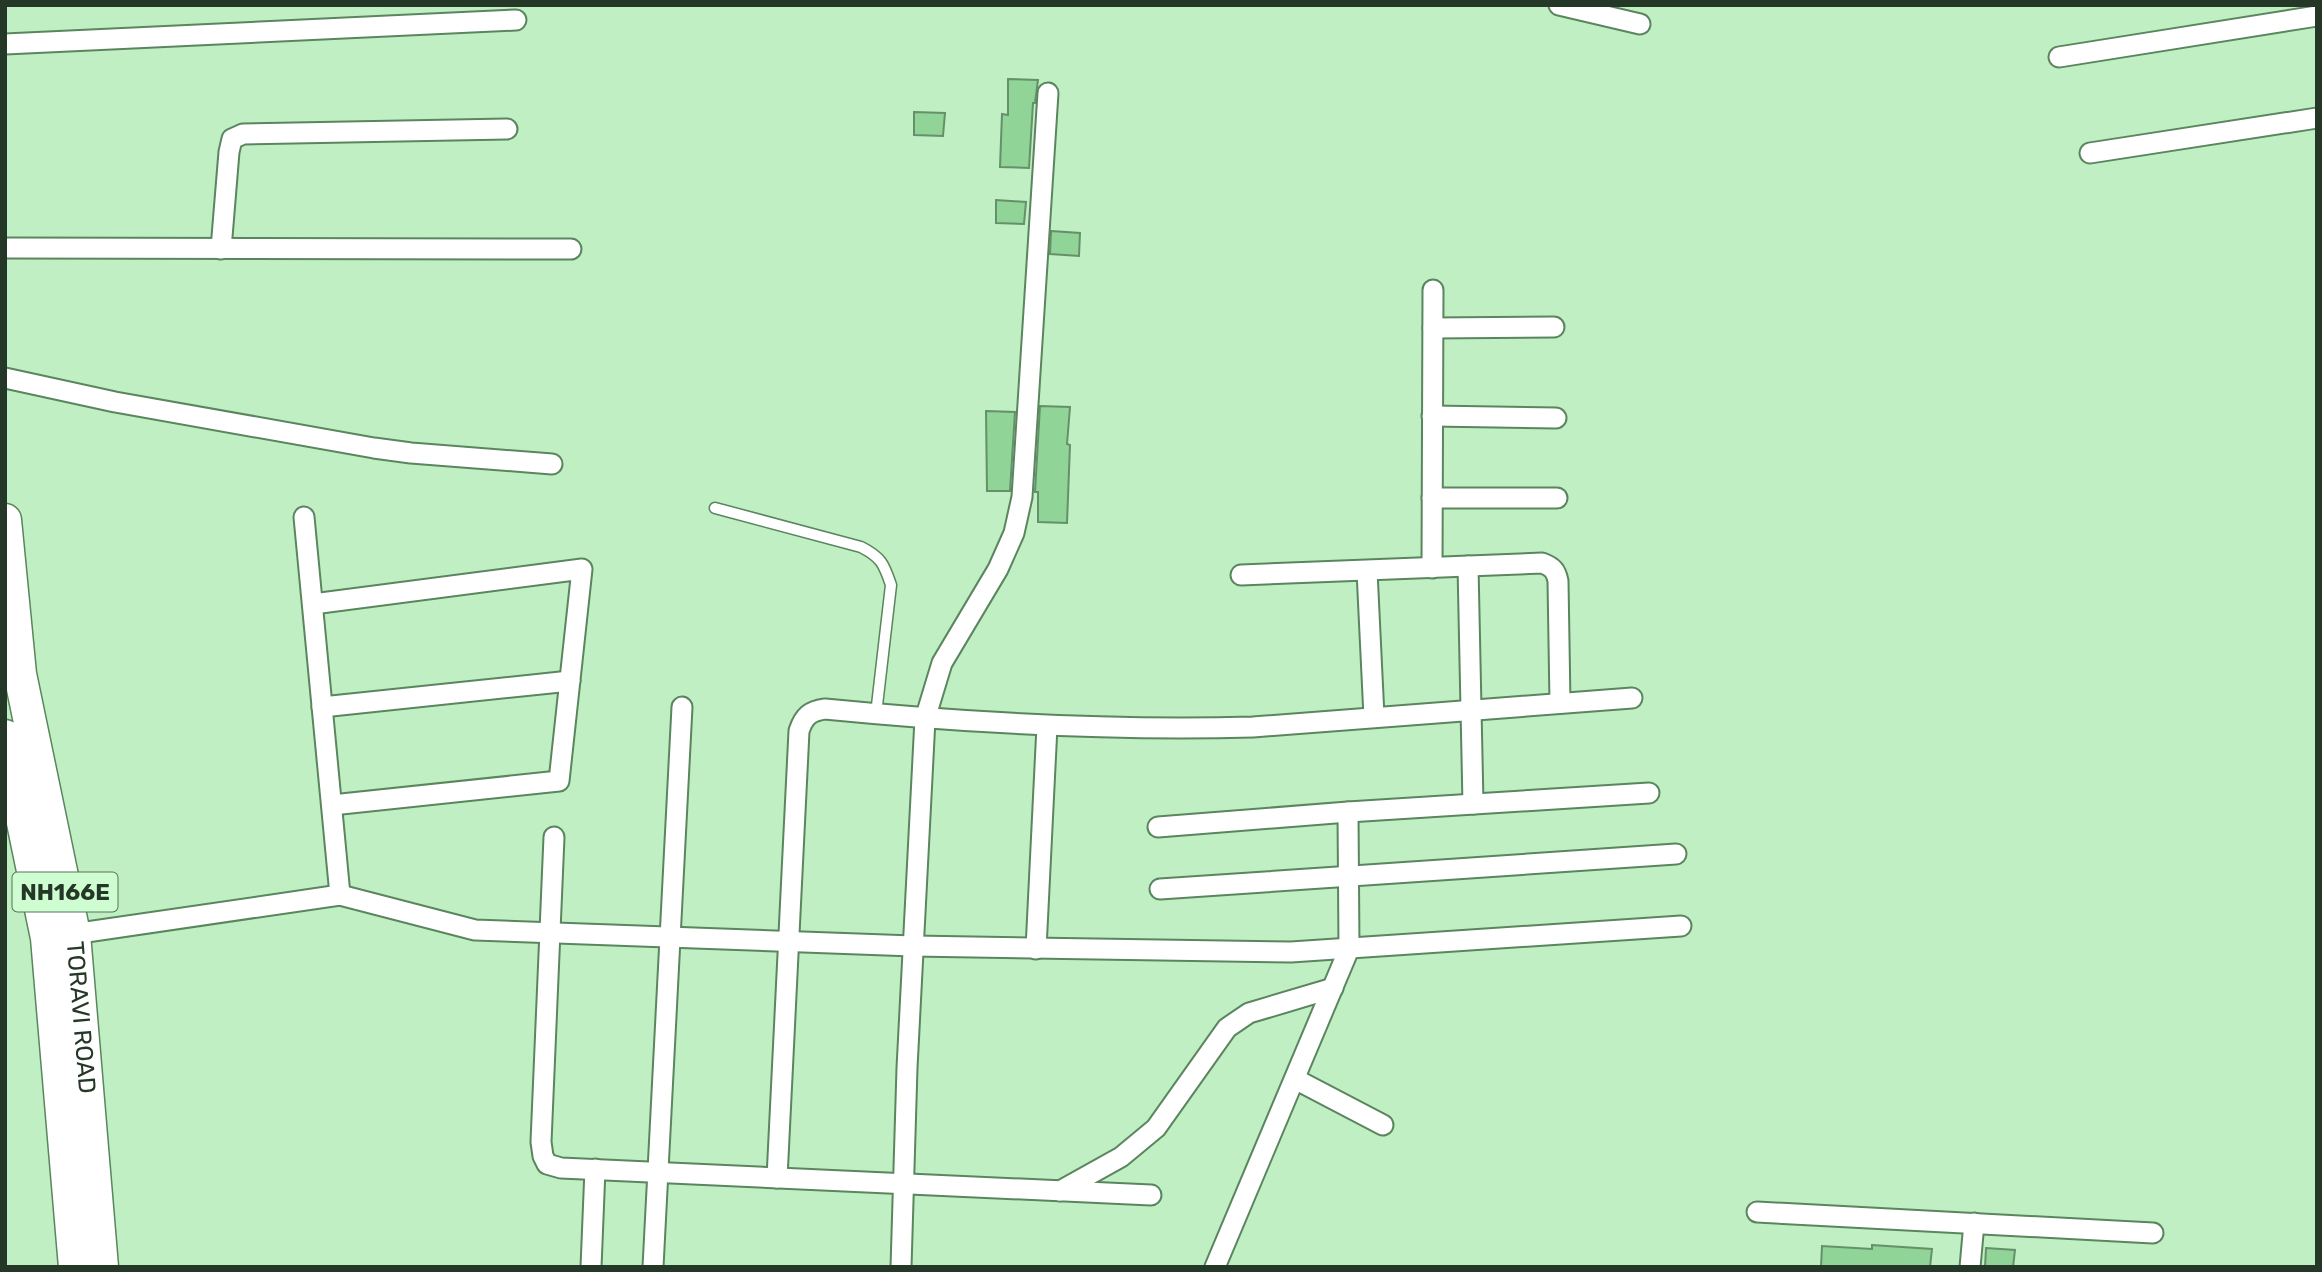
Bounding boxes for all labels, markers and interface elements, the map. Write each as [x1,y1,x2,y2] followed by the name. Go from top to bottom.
[13,872,118,912] road number: NH166E
[61,940,101,1095] street label: TORAVI ROAD

